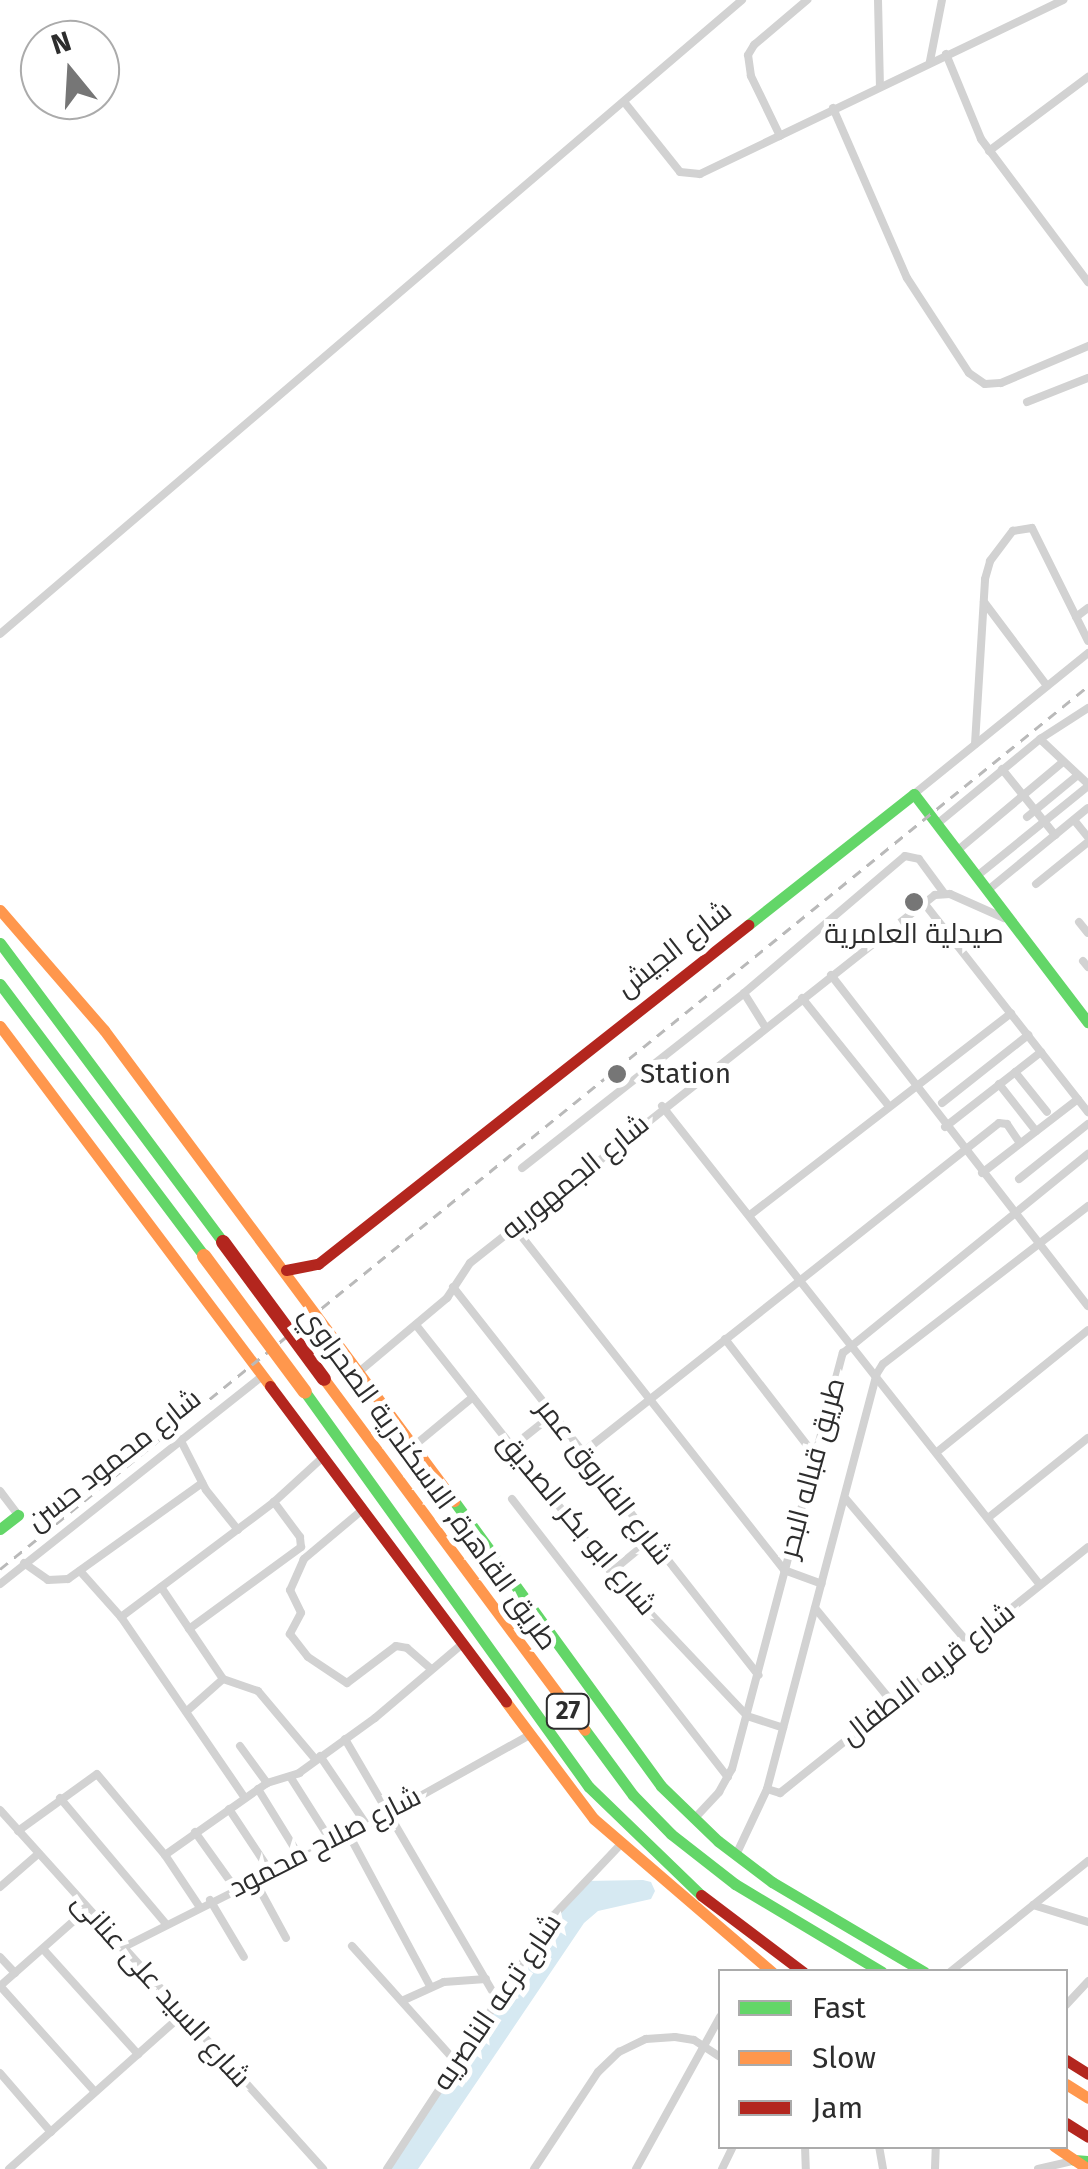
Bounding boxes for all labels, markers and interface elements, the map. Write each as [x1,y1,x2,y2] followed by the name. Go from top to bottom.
[20,20,120,120] north arrow
[47,24,75,61] text: N
[903,891,925,913] marker: صيدلية العامرية
[610,894,738,1004] street label: شارع الجيش
[824,917,1004,951] place label: صيدلية العامرية
[640,1057,731,1091] place label: Station
[604,1061,630,1087] marker: Station
[494,1107,656,1247] street label: شارع الجمهوريه
[292,1299,564,1657] street label: طريق القاهرة, الاسكندرية الصحراوي
[772,1374,852,1562] street label: طريق قباله البحر
[20,1382,208,1538] street label: شارع محمود حسن
[529,1392,679,1572] street label: شارع الفاروق عمر
[491,1426,663,1622] street label: شارع ابو بكر الصديق
[834,1596,1022,1752] street label: شارع قريه الاطفال
[546,1691,590,1731] road number: 27
[224,1779,426,1905] street label: شارع صلاح محمود
[65,1886,257,2094] street label: شارع السيد على عنانى
[426,1907,568,2097] street label: شارع ترعه الناصريه
[718,1969,1068,2149] legend
[812,1990,866,2026] text: Fast
[812,2040,876,2076] text: Slow
[812,2090,863,2126] text: Jam

